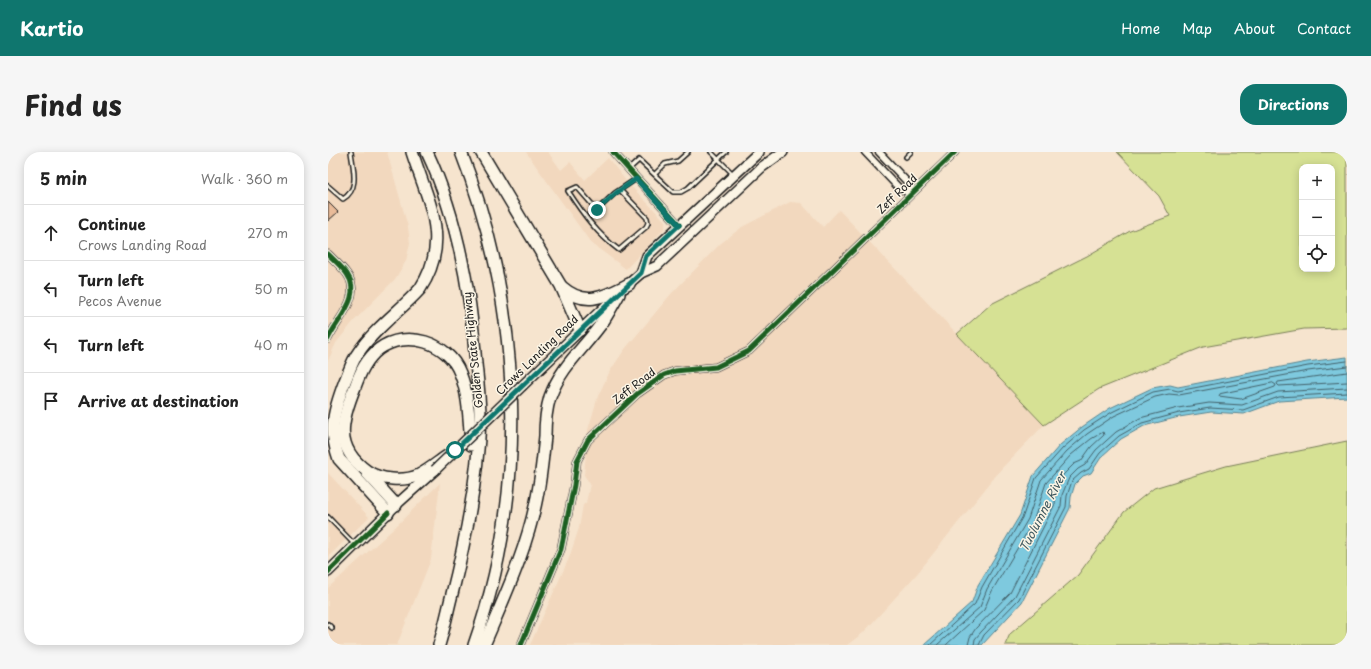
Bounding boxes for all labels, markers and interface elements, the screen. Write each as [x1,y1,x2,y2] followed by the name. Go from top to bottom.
[20,14,83,42] text: Kartio
[1121,18,1160,39] text: Home
[1182,18,1212,39] text: Map
[1234,18,1275,39] text: About
[1297,18,1351,39] text: Contact
[24,83,122,126] text: Find us
[1240,84,1347,125] button: Directions
[1299,164,1335,272] map controls
[1299,164,1335,200] button: +
[40,165,87,191] text: 5 min
[201,169,288,188] text: Walk · 360 m
[872,170,921,217] street label: Zeff Road
[1299,200,1335,236] button: −
[588,201,606,219] route end
[78,212,146,235] text: Continue
[40,222,62,244] icon: ahead
[247,223,288,242] text: 270 m
[78,235,207,254] text: Crows Landing Road
[1299,236,1335,272] button: locate
[78,268,144,291] text: Turn left
[40,278,62,300] icon: left
[254,279,288,298] text: 50 m
[78,291,162,310] text: Pecos Avenue
[458,291,487,409] street label: Golden State Highway
[492,311,582,399] street label: Crows Landing Road
[78,333,144,356] text: Turn left
[40,334,62,356] icon: left
[254,335,288,354] text: 40 m
[608,363,659,408] street label: Zeff Road
[78,389,239,412] text: Arrive at destination
[40,390,62,412] icon: arrive
[446,441,464,459] route start
[1014,467,1071,555] water label: Tuolumne River

